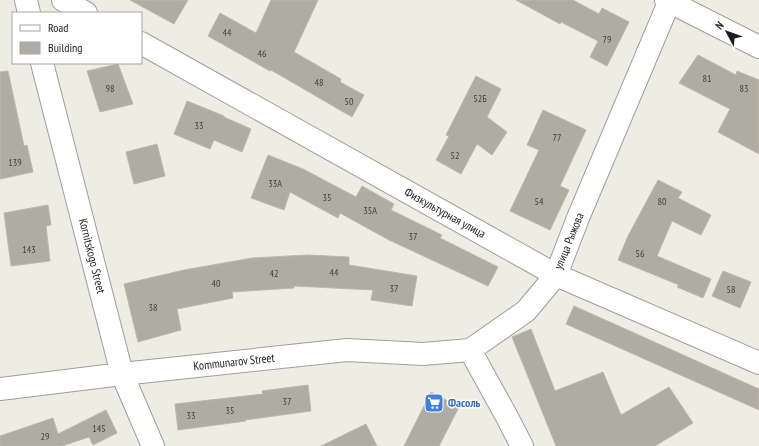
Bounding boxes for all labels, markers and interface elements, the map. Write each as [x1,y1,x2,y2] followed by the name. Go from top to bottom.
[12,12,142,64] legend
[707,12,747,52] north arrow
[712,19,727,32] text: N
[48,20,68,35] text: Road
[223,26,232,39] house number: 44
[603,33,612,46] house number: 79
[48,40,83,55] text: Building
[258,47,267,60] house number: 46
[703,72,712,85] house number: 81
[315,76,324,89] house number: 48
[106,82,115,95] house number: 98
[740,82,749,95] house number: 83
[473,92,487,105] house number: 52Б
[345,95,354,108] house number: 50
[195,119,204,132] house number: 33
[553,131,562,144] house number: 77
[451,149,460,162] house number: 52
[8,156,22,169] house number: 139
[268,177,282,190] house number: 33А
[402,184,489,241] street label: Физкультурная улица
[323,191,332,204] house number: 35
[535,195,544,208] house number: 54
[658,195,667,208] house number: 80
[363,204,377,217] house number: 35А
[550,210,587,271] street label: улица Рыжова
[76,217,109,296] street label: Kornitskogo Street
[409,230,418,243] house number: 37
[22,243,36,256] house number: 143
[636,247,645,260] house number: 56
[330,266,339,279] house number: 44
[270,267,279,280] house number: 42
[212,277,221,290] house number: 40
[390,282,399,295] house number: 37
[727,283,736,296] house number: 58
[149,301,158,314] house number: 38
[193,350,276,373] street label: Kommunarov Street
[423,392,445,414] supermarket icon: Фасоль
[283,395,292,408] house number: 37
[448,395,481,410] place label: Фасоль
[226,404,235,417] house number: 35
[187,409,196,422] house number: 33
[92,422,106,435] house number: 145
[41,430,50,443] house number: 29

